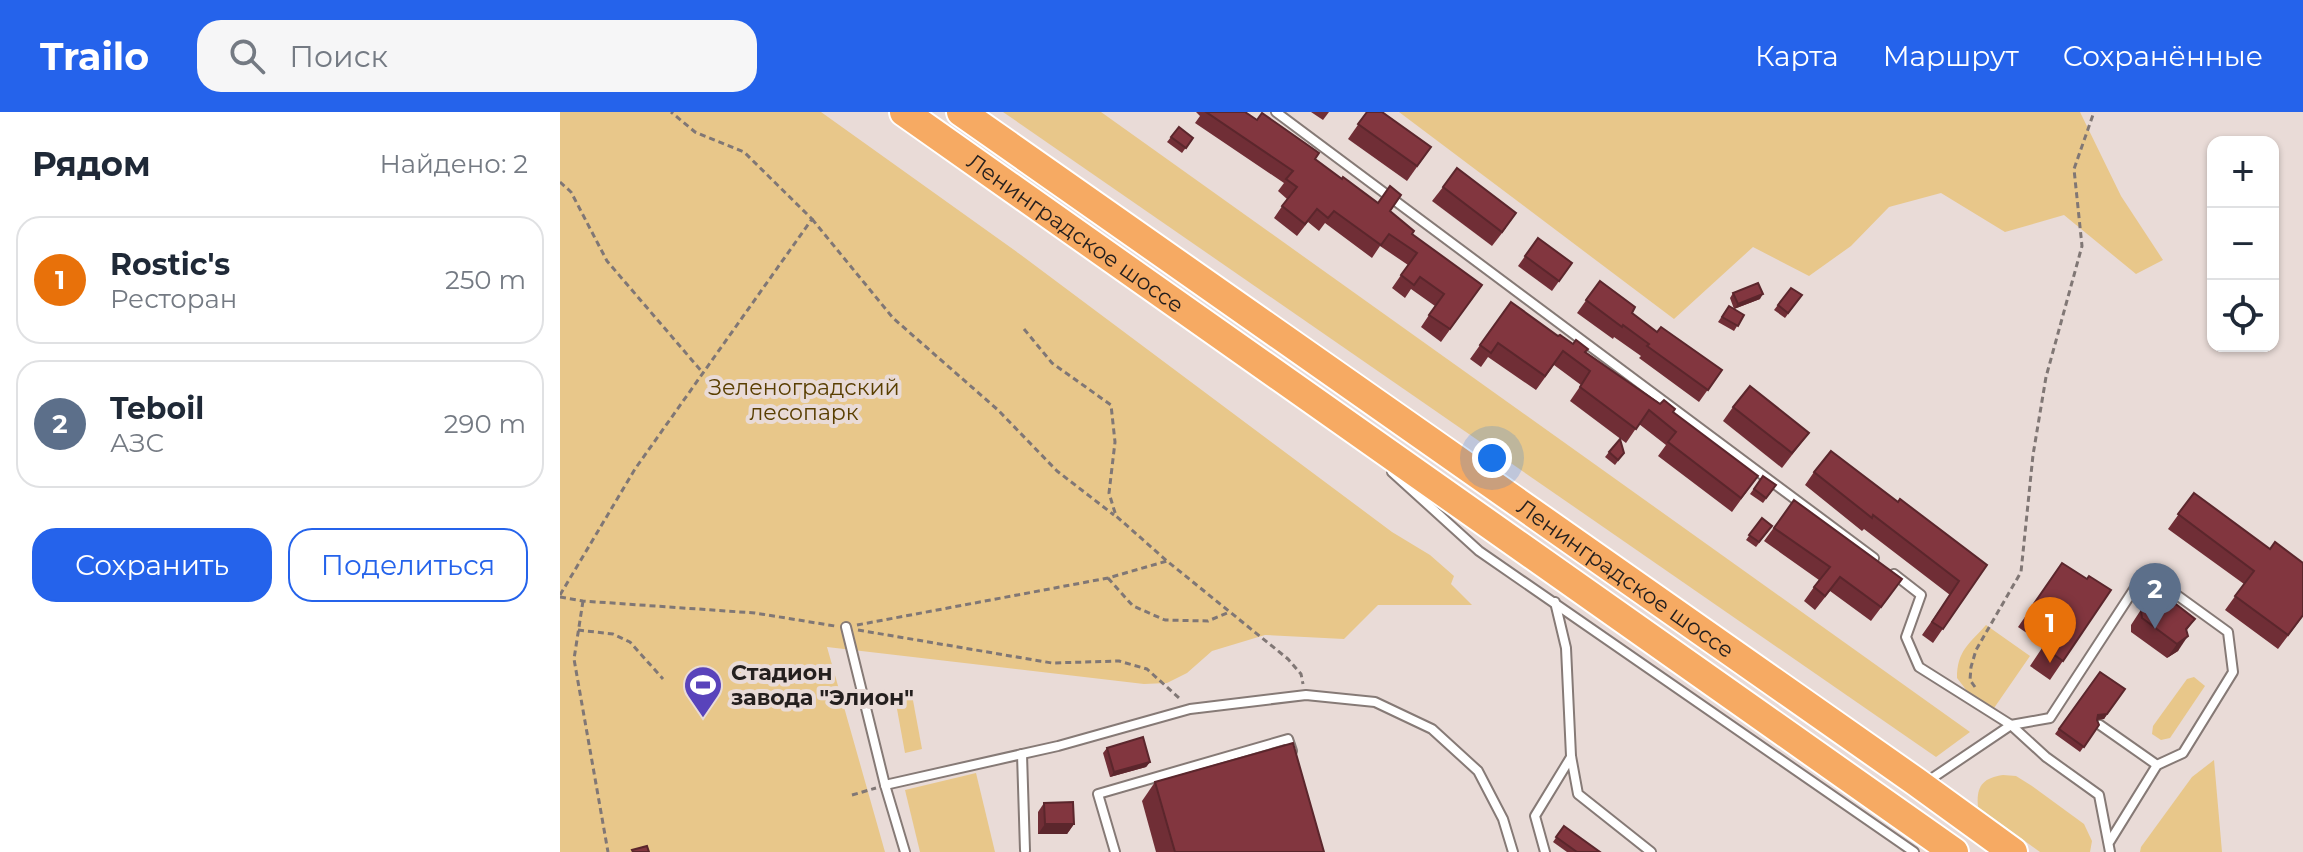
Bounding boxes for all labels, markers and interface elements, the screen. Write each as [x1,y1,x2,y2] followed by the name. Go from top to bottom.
[197,20,757,92] search box
[40,33,149,80] text: Trailo
[225,34,269,78] icon: search
[289,38,388,75] text: Поиск
[1755,39,1839,73] text: Карта
[1883,39,2019,73] text: Маршрут
[2063,39,2263,73] text: Сохранённые
[2207,136,2279,352] map controls
[2207,136,2279,208] button: +
[32,143,151,185] text: Рядом
[962,147,1189,319] street label: Ленинградское шоссе
[379,148,528,180] text: Найдено: 2
[2207,208,2279,280] button: −
[110,246,230,283] text: Rostic's
[55,264,65,296] text: 1
[445,264,526,296] text: 250 m
[2207,280,2279,352] button: locate
[110,283,237,315] text: Ресторан
[708,374,900,426] park label: Зеленоградский лесопарк
[110,390,204,427] text: Teboil
[52,408,68,440] text: 2
[444,408,526,440] text: 290 m
[110,427,164,459] text: АЗС
[1472,438,1512,478] your location
[1512,493,1740,664] street label: Ленинградское шоссе
[32,528,272,602] button: Сохранить
[288,528,528,602] button: Поделиться
[2129,563,2181,629] pin: 2
[2024,597,2076,663] pin: 1
[731,659,914,711] place label: Стадион завода "Элион"
[682,664,724,719] sports icon: Стадион завода "Элион"

